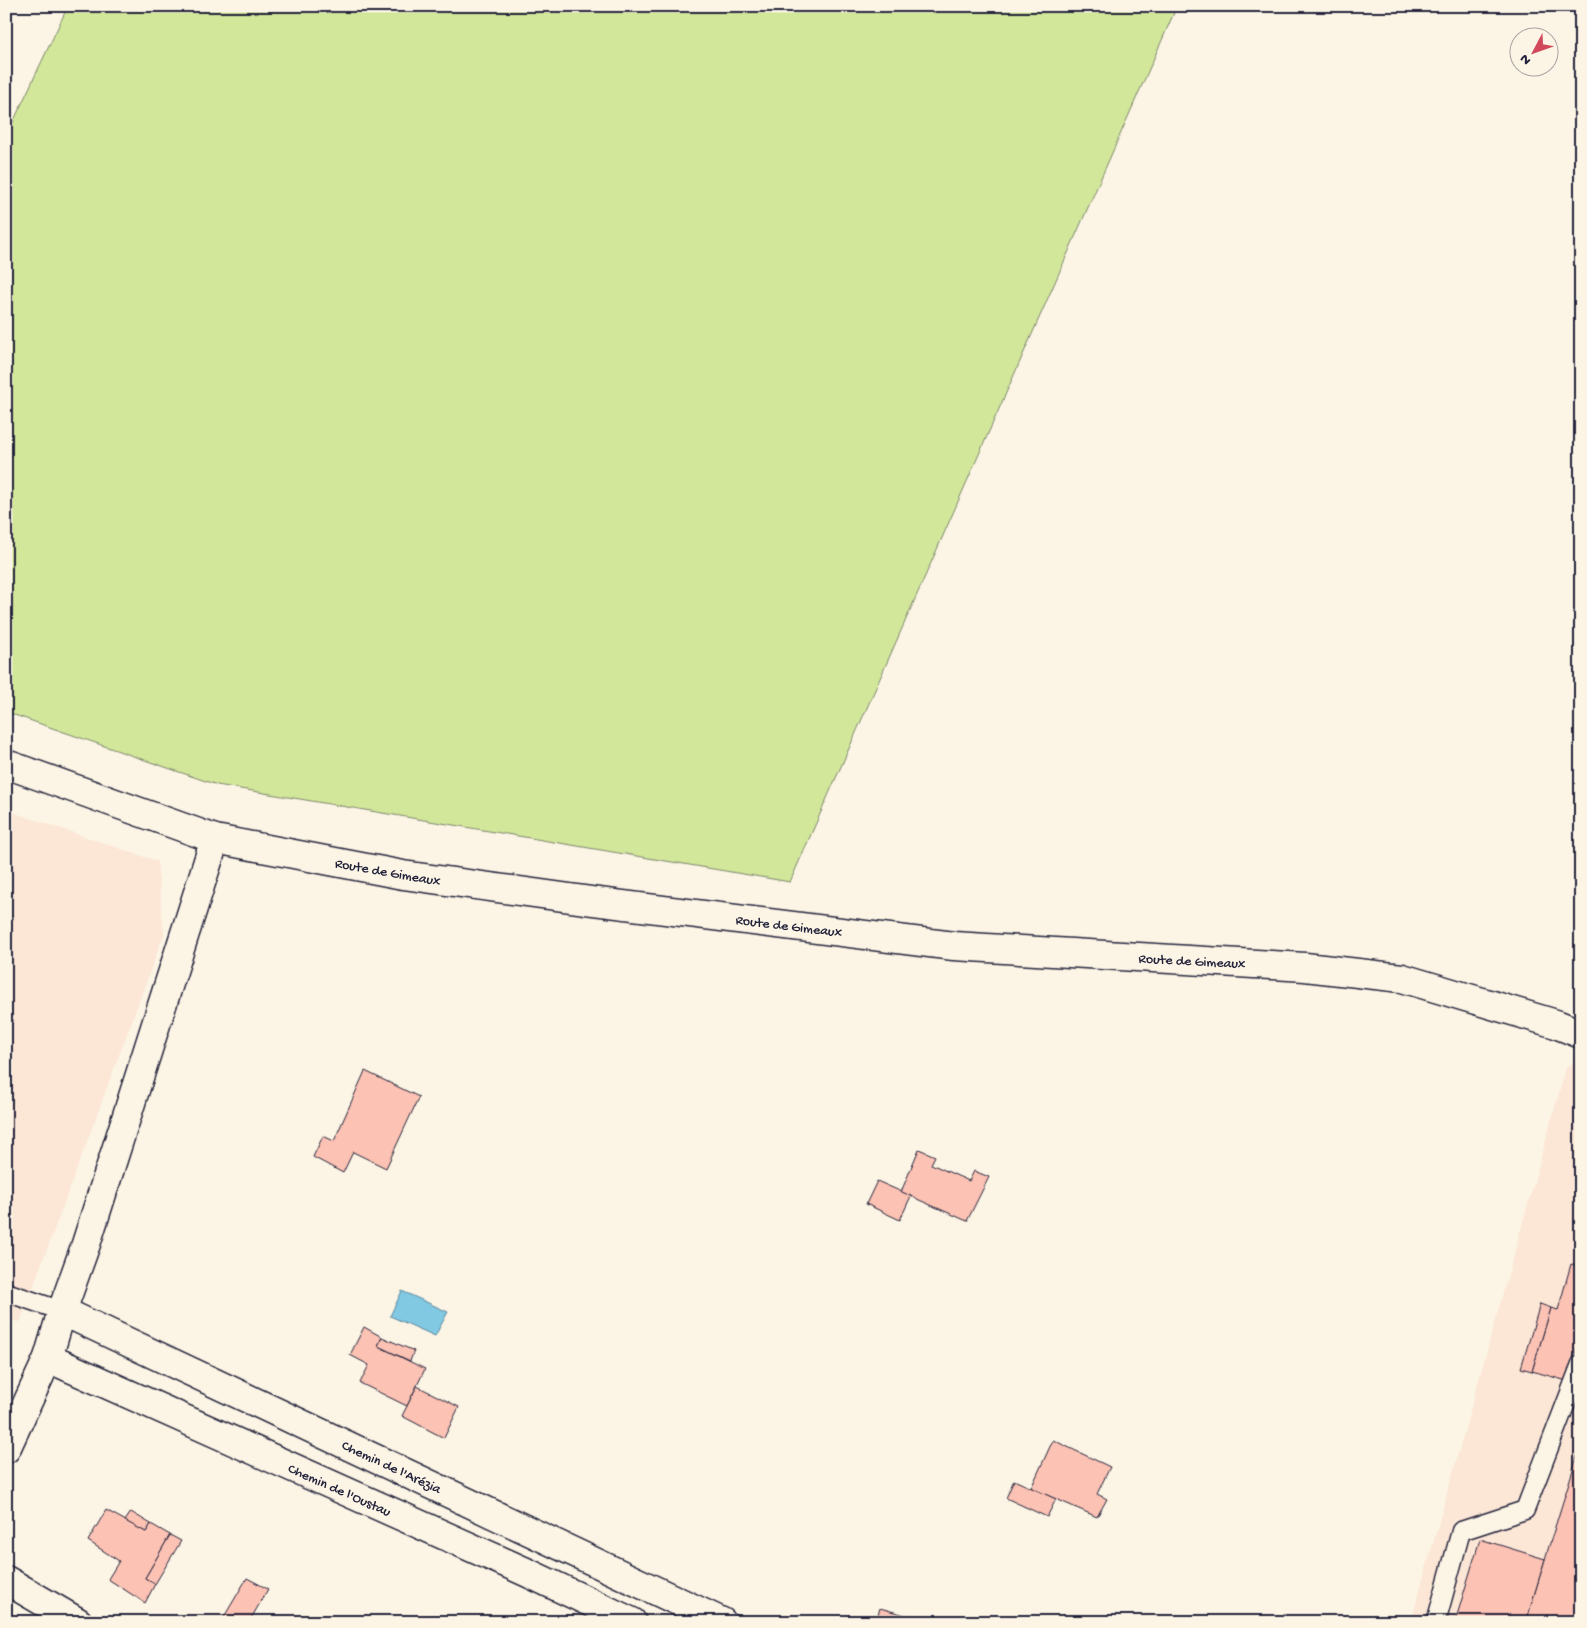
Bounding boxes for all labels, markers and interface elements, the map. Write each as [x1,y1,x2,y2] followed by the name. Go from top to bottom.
[1510,28,1560,78] north arrow
[1517,50,1535,68] text: N
[333,856,442,891] street label: Route de Gimeaux
[735,913,843,943] street label: Route de Gimeaux
[1138,951,1246,974] street label: Route de Gimeaux
[338,1438,445,1499] street label: Chemin de l'Arézia
[285,1461,393,1522] street label: Chemin de l'Oustau

